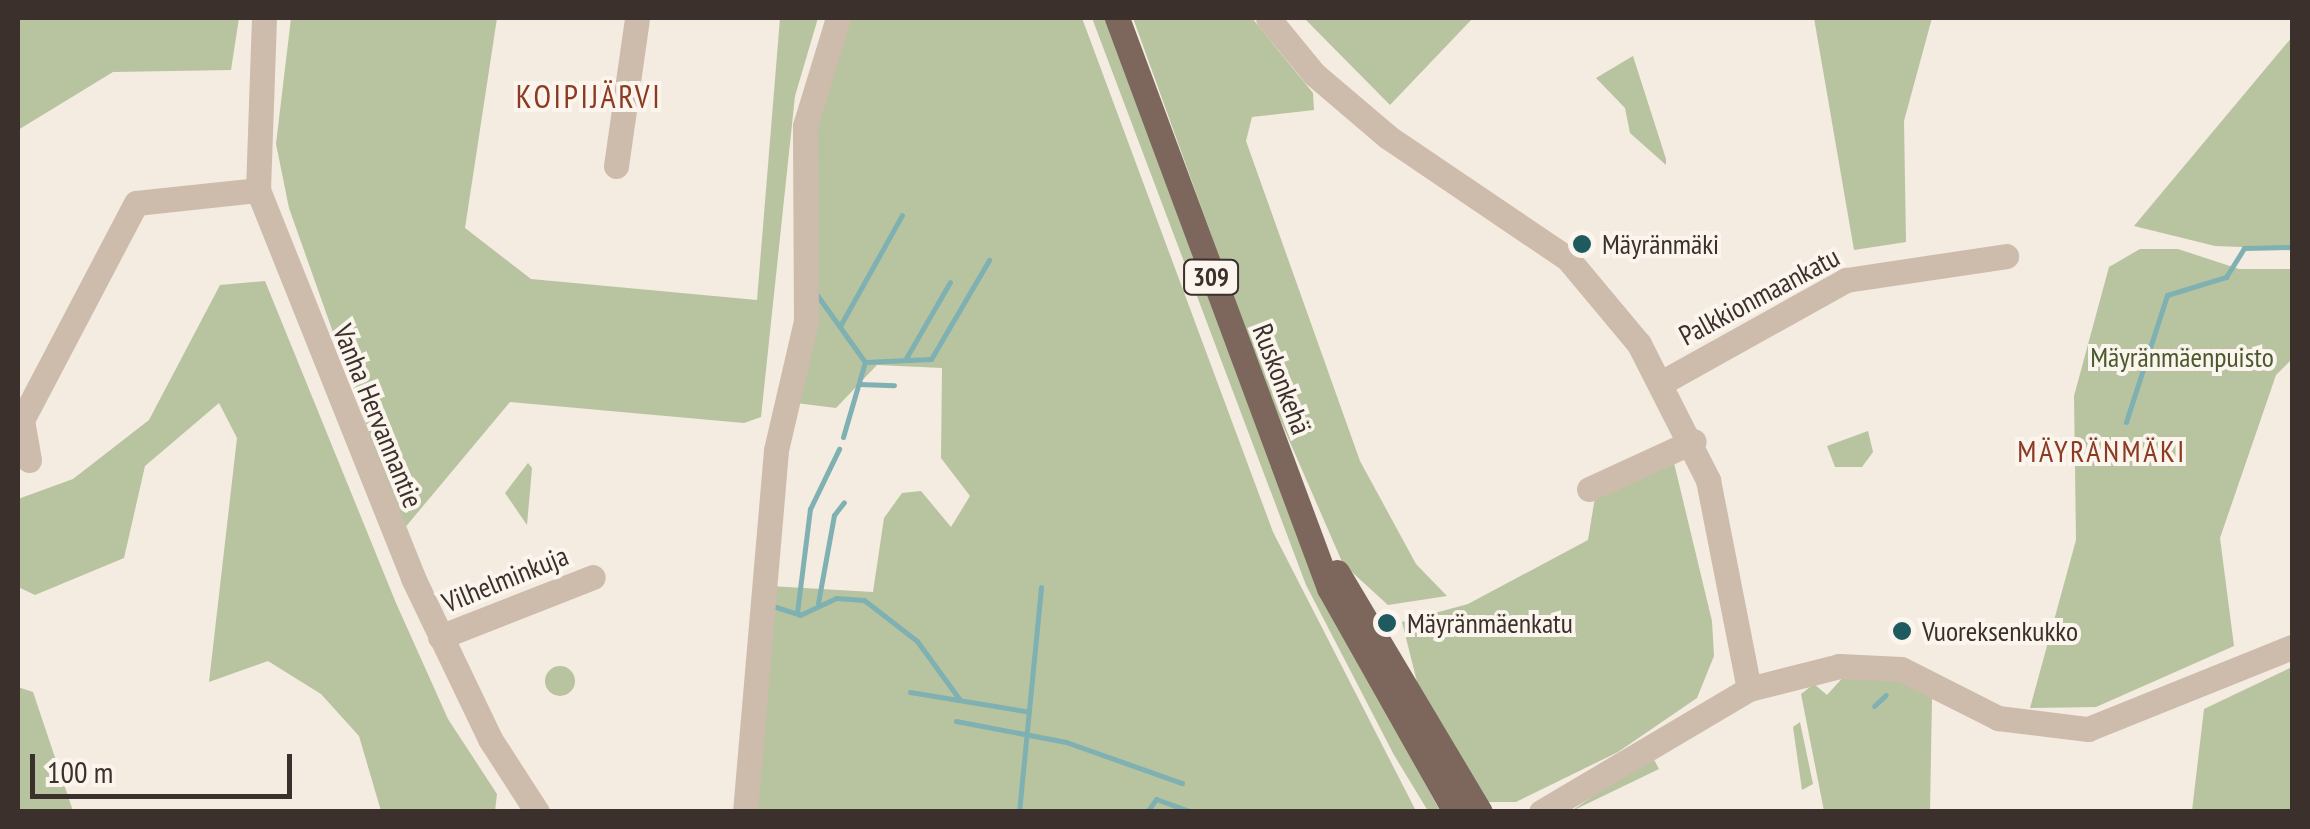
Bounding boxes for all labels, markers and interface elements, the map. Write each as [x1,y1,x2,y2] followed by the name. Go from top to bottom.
[516,77,662,115] district label: KOIPIJÄRVI
[1602,227,1719,261] place label: Mäyränmäki
[1571,233,1593,255] marker: Mäyränmäki
[1673,240,1845,352] street label: Palkkionmaankatu
[1181,257,1241,297] road number: 309
[1246,319,1318,439] street label: Ruskonkehä
[326,320,430,512] street label: Vanha Hervannantie
[2090,340,2274,374] park label: Mäyränmäenpuisto
[2017,433,2187,469] district label: MÄYRÄNMÄKI
[437,539,573,619] street label: Vilhelminkuja
[1407,606,1573,640] place label: Mäyränmäenkatu
[1376,612,1398,634] marker: Mäyränmäenkatu
[1922,614,2078,648] place label: Vuoreksenkukko
[1891,620,1913,642] marker: Vuoreksenkukko
[35,734,298,796] scale bar
[47,752,113,791] text: 100 m

